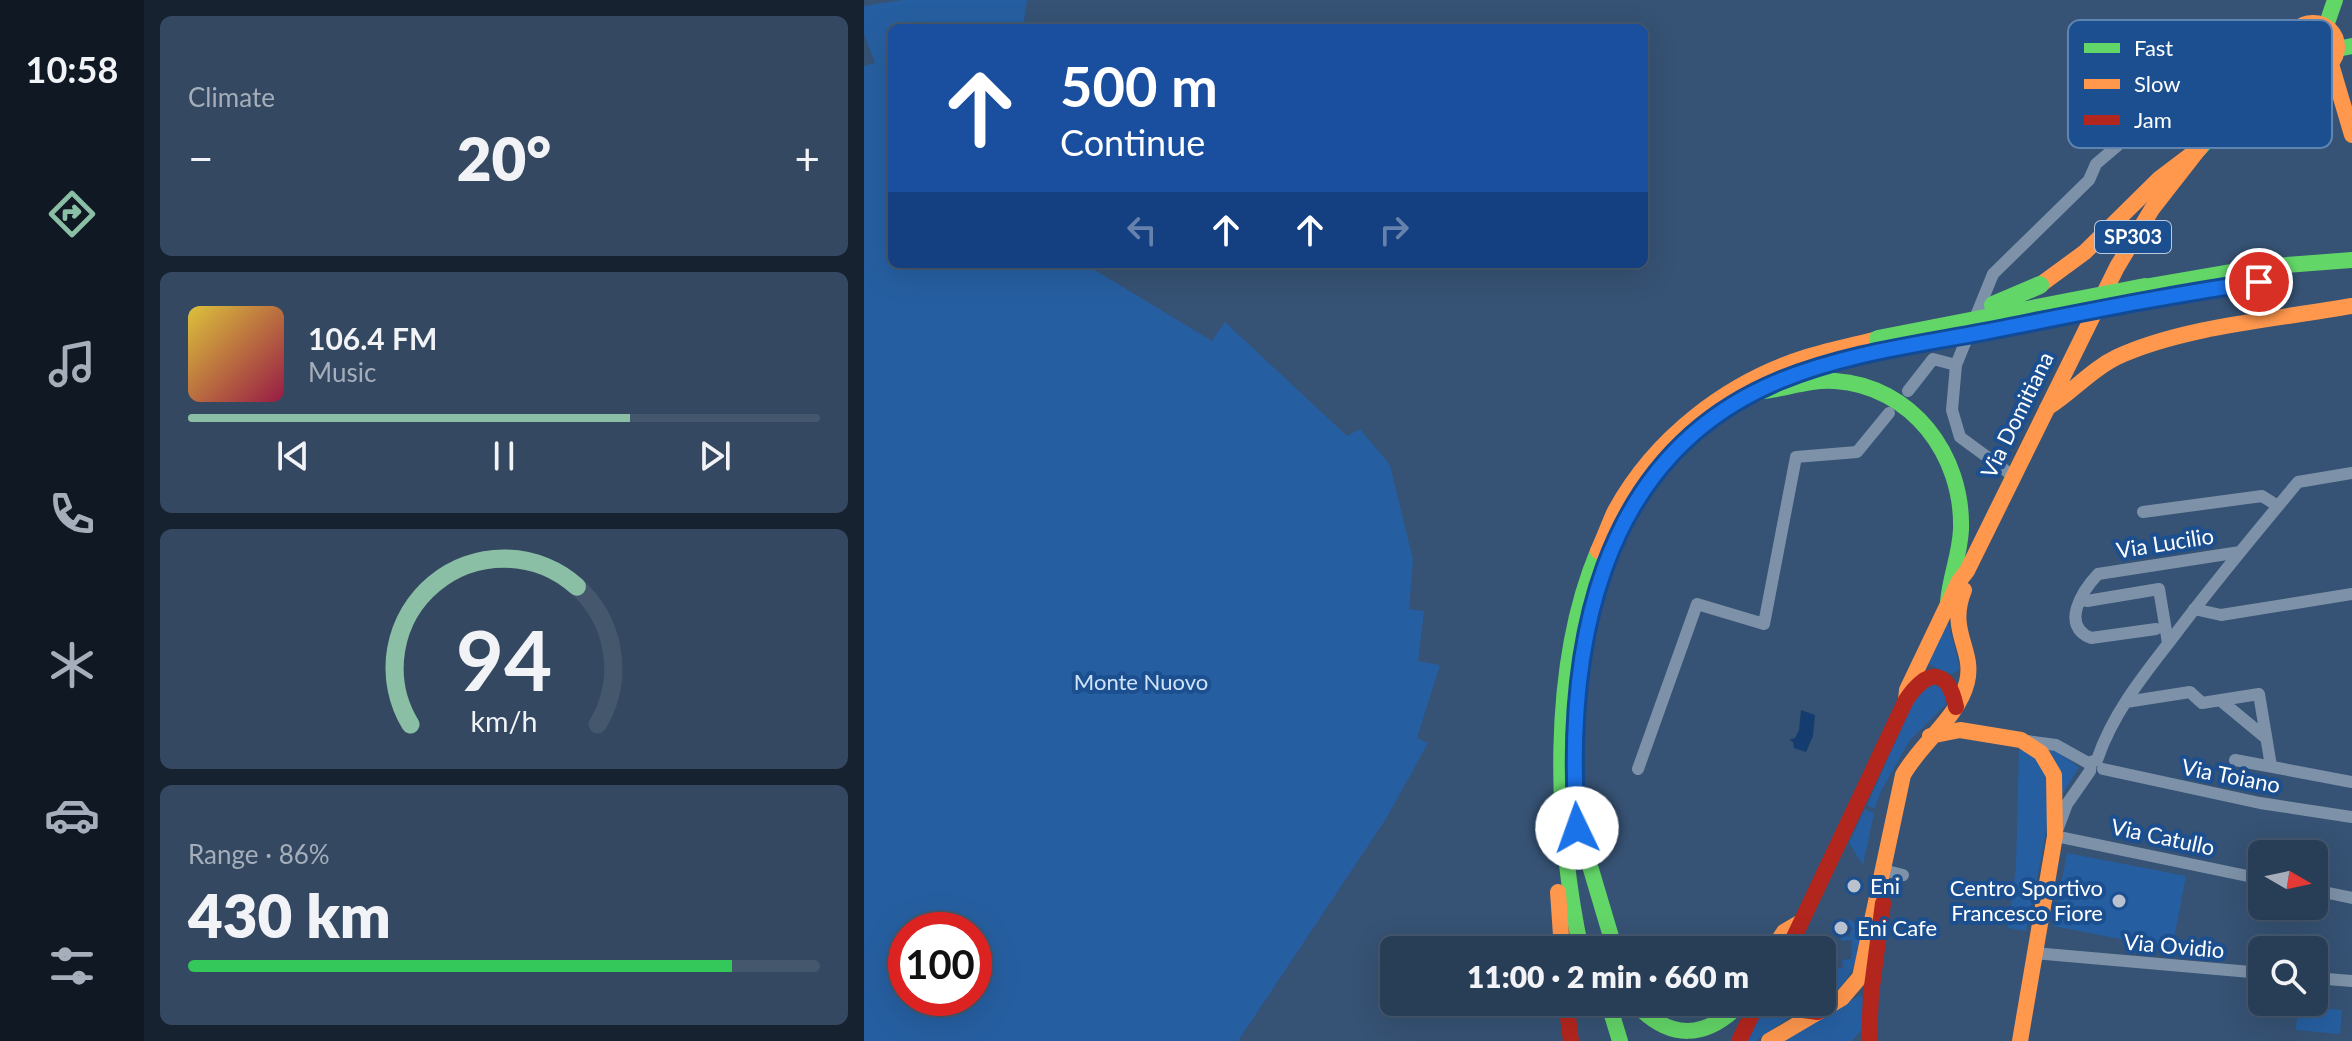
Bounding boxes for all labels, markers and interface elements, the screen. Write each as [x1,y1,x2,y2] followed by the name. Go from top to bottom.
[2068,20,2332,148] legend
[2134,34,2173,61] text: Fast
[26,47,118,91] text: 10:58
[1060,52,1218,119] text: 500 m
[928,56,1032,160] icon: ahead
[2134,70,2181,97] text: Slow
[188,81,275,113] text: Climate
[2134,106,2172,133] text: Jam
[1060,120,1205,164] text: Continue
[457,122,551,194] text: 20°
[188,132,214,184] text: −
[794,132,820,184] text: +
[44,186,100,242] icon: directions
[1120,208,1164,252] icon: left
[1204,208,1248,252] icon: ahead
[1288,208,1332,252] icon: ahead
[1372,208,1416,252] icon: right
[2095,221,2171,253] road number: SP303
[2225,248,2293,316] pin
[2237,260,2281,304] icon: arrive
[308,320,437,356] text: 106.4 FM
[44,336,100,392] icon: music
[1974,347,2059,482] street label: Via Domitiana
[308,356,376,388] text: Music
[271,434,315,478] icon: previous
[482,434,526,478] icon: pause
[693,434,737,478] icon: next
[44,486,100,542] icon: phone
[2114,521,2216,564] street label: Via Lucilio
[456,608,552,708] text: 94
[44,637,100,693] icon: climate
[1074,668,1208,695] park label: Monte Nuovo
[471,704,537,738] text: km/h
[2180,753,2283,798] street label: Via Toiano
[1535,786,1619,870] position arrow
[44,787,100,843] icon: car
[2109,812,2217,861] street label: Via Catullo
[188,838,330,870] text: Range · 86%
[2248,840,2328,920] north arrow
[2248,840,2328,1016] map controls
[1870,872,1900,899] place label: Eni
[1950,874,2103,926] place label: Centro Sportivo Francesco Fiore
[1845,877,1863,895] marker: Eni
[188,879,391,951] text: 430 km
[2110,892,2128,910] marker: Centro Sportivo Francesco Fiore
[888,912,992,1016] speed limit sign: 100
[1857,914,1937,941] place label: Eni Cafe
[1832,919,1850,937] marker: Eni Cafe
[2123,928,2226,963] street label: Via Ovidio
[2248,936,2328,1016] button: search
[44,938,100,994] icon: filters
[1467,958,1749,994] text: 11:00 · 2 min · 660 m

